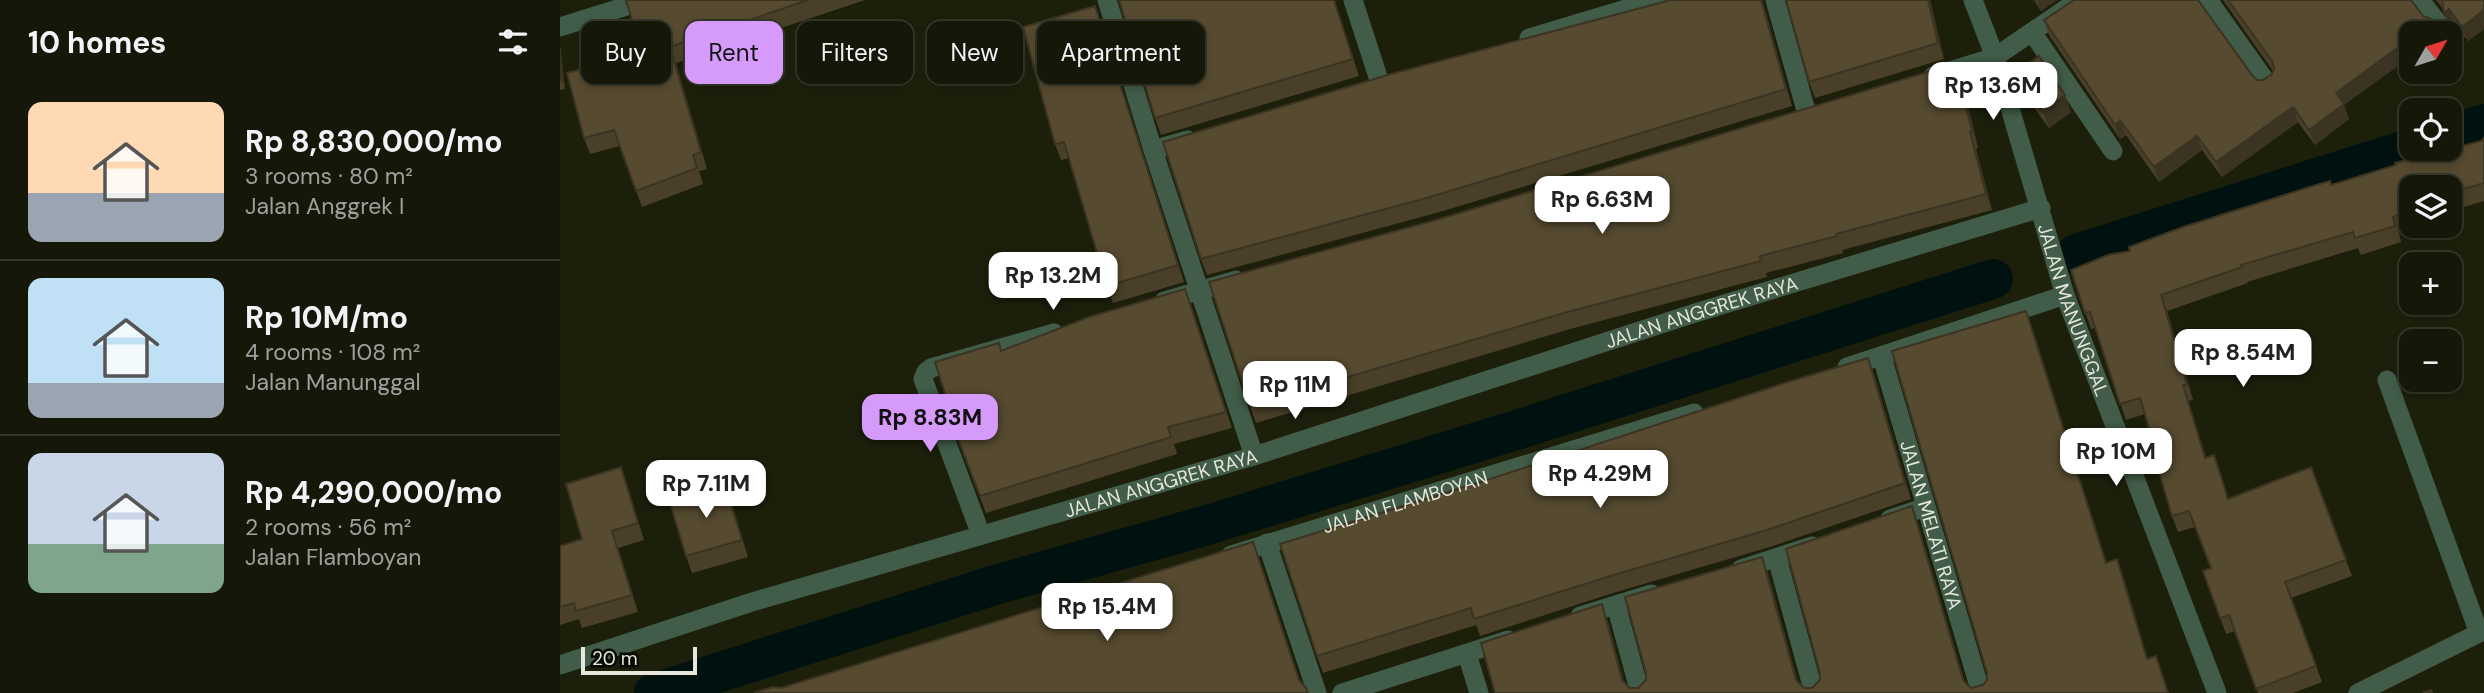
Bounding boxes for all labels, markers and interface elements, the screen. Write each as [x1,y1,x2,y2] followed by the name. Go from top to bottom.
[581,21,671,84] chip: Buy
[685,21,783,84] chip: Rent
[797,21,913,84] chip: Filters
[927,21,1023,84] chip: New
[1037,21,1205,84] chip: Apartment
[2399,21,2462,84] north arrow
[2399,21,2462,392] map controls
[28,23,166,62] text: 10 homes
[494,23,532,61] icon: filters
[1921,62,2065,122] pin: Rp 13.6M
[1944,70,2042,100] text: Rp 13.6M
[2399,98,2462,161] button: locate
[245,122,503,161] text: Rp 8,830,000/mo
[84,130,168,214] icon: home
[245,161,413,191] text: 3 rooms · 80 m²
[2399,175,2462,238] button: layers
[1530,176,1674,236] pin: Rp 6.63M
[1551,184,1653,214] text: Rp 6.63M
[245,191,404,221] text: Jalan Anggrek I
[2032,221,2115,400] street label: JALAN MANUNGGAL
[981,252,1125,312] pin: Rp 13.2M
[2399,252,2462,315] button: +
[1005,260,1101,290] text: Rp 13.2M
[1602,270,1801,354] street label: JALAN ANGGREK RAYA
[245,298,408,337] text: Rp 10M/mo
[84,306,168,390] icon: home
[2399,329,2462,392] button: −
[2171,330,2315,389] pin: Rp 8.54M
[245,337,420,367] text: 4 rooms · 108 m²
[2191,337,2295,367] text: Rp 8.54M
[1238,362,1352,421] pin: Rp 11M
[245,367,421,397] text: Jalan Manunggal
[1259,369,1331,399] text: Rp 11M
[858,394,1002,454] pin: Rp 8.83M
[878,402,982,432] text: Rp 8.83M
[2059,428,2173,488] pin: Rp 10M
[2076,436,2156,466] text: Rp 10M
[1895,437,1968,613] street label: JALAN MELATI RAYA
[1061,443,1261,523] street label: JALAN ANGGREK RAYA
[1528,450,1672,510] pin: Rp 4.29M
[1548,458,1652,488] text: Rp 4.29M
[634,461,778,520] pin: Rp 7.11M
[1319,464,1491,539] street label: JALAN FLAMBOYAN
[662,468,750,498] text: Rp 7.11M
[245,473,502,512] text: Rp 4,290,000/mo
[84,481,168,565] icon: home
[245,512,411,542] text: 2 rooms · 56 m²
[245,542,421,572] text: Jalan Flamboyan
[1035,584,1179,643] pin: Rp 15.4M
[1058,591,1156,621] text: Rp 15.4M
[581,644,696,676] scale bar
[592,646,638,671] text: 20 m

